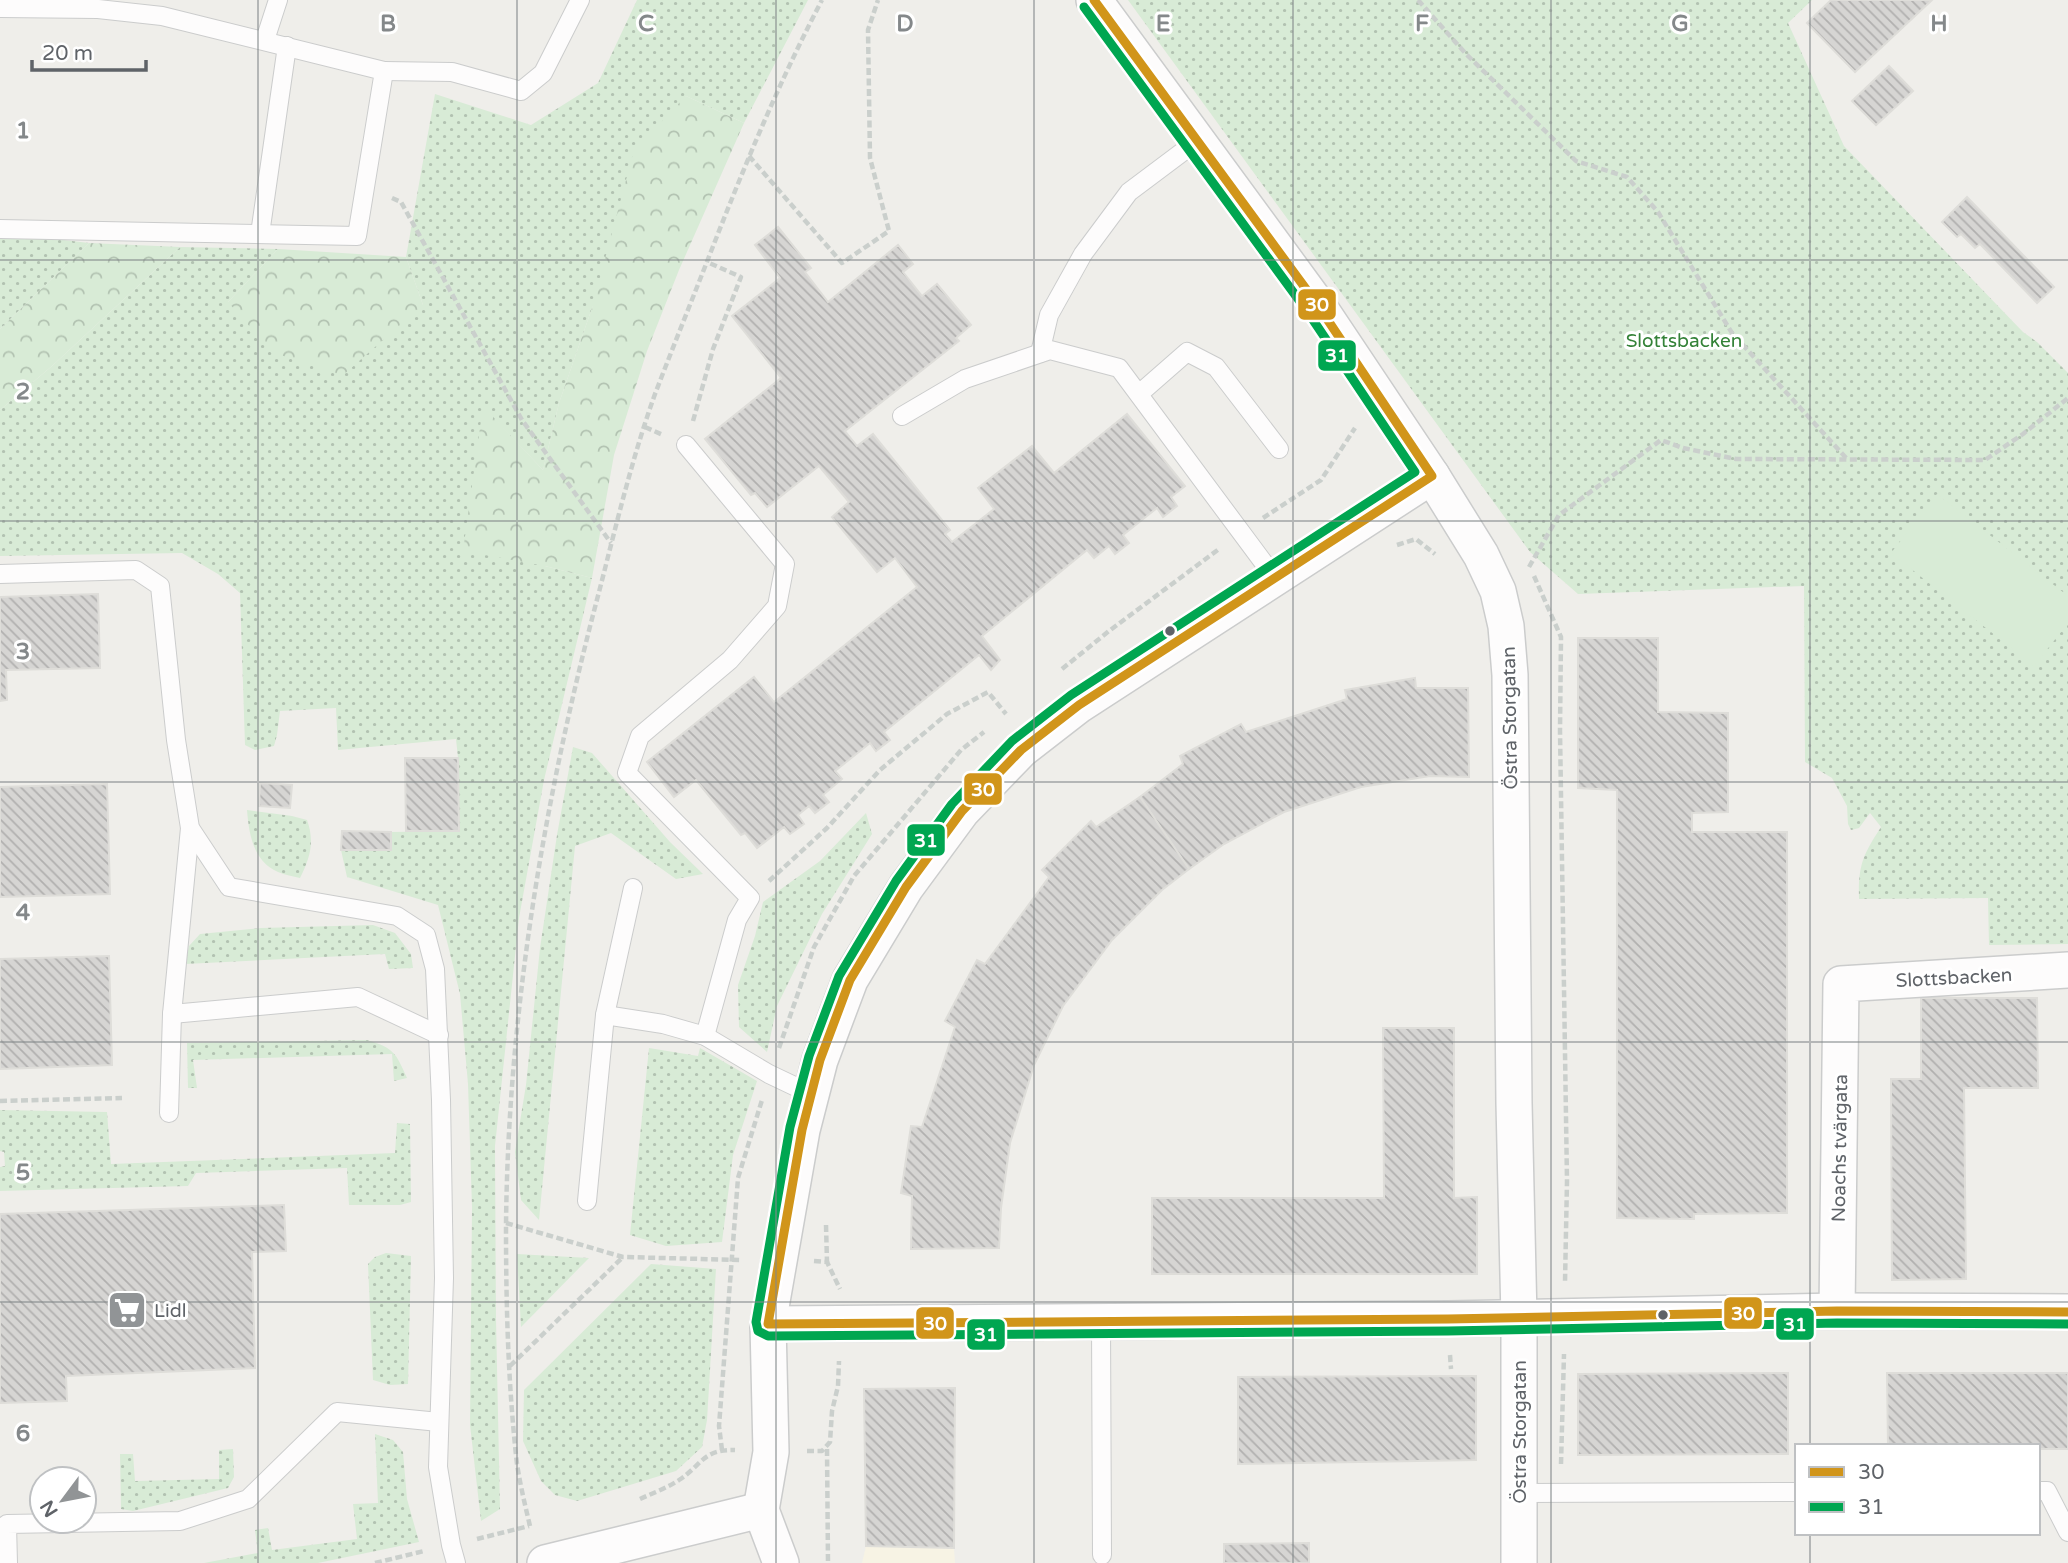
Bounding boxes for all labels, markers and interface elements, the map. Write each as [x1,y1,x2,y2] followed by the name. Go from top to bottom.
[380,10,396,38] text: B
[638,10,654,38] text: C
[896,10,914,38] text: D
[1156,10,1170,38] text: E
[1415,10,1429,38] text: F
[1671,10,1689,38] text: G
[1930,10,1948,38] text: H
[32,28,145,72] scale bar
[42,41,93,66] text: 20 m
[16,117,30,145] text: 1
[1297,288,1337,321] line badge: 30
[1305,294,1329,316] text: 30
[1626,330,1742,352] park label: Slottsbacken
[1317,339,1357,372] line badge: 31
[1325,345,1349,367] text: 31
[16,378,30,406] text: 2
[1163,624,1177,638] unlabelled marker
[16,638,30,666] text: 3
[1498,646,1522,790] street label: Östra Storgatan
[963,772,1003,806] line badge: 30
[971,779,995,801] text: 30
[906,823,946,857] line badge: 31
[914,830,938,852] text: 31
[16,899,31,927] text: 4
[1895,964,2013,992] street label: Slottsbacken
[1828,1074,1852,1222] street label: Noachs tvärgata
[16,1159,30,1187] text: 5
[106,1289,148,1331] supermarket icon: Lidl
[1723,1296,1763,1330] line badge: 30
[154,1300,186,1322] place label: Lidl
[1731,1303,1755,1325] text: 30
[915,1306,955,1340] line badge: 30
[1775,1307,1815,1341] line badge: 31
[1656,1308,1670,1322] unlabelled marker
[923,1313,947,1335] text: 30
[1783,1314,1807,1336] text: 31
[966,1318,1006,1351] line badge: 31
[974,1324,998,1346] text: 31
[1509,1360,1531,1504] street label: Östra Storgatan
[16,1420,30,1448] text: 6
[1795,1444,2040,1535] legend
[1858,1460,1884,1485] text: 30
[28,1465,98,1535] north arrow
[1858,1495,1884,1520] text: 31
[36,1496,63,1521] text: N

